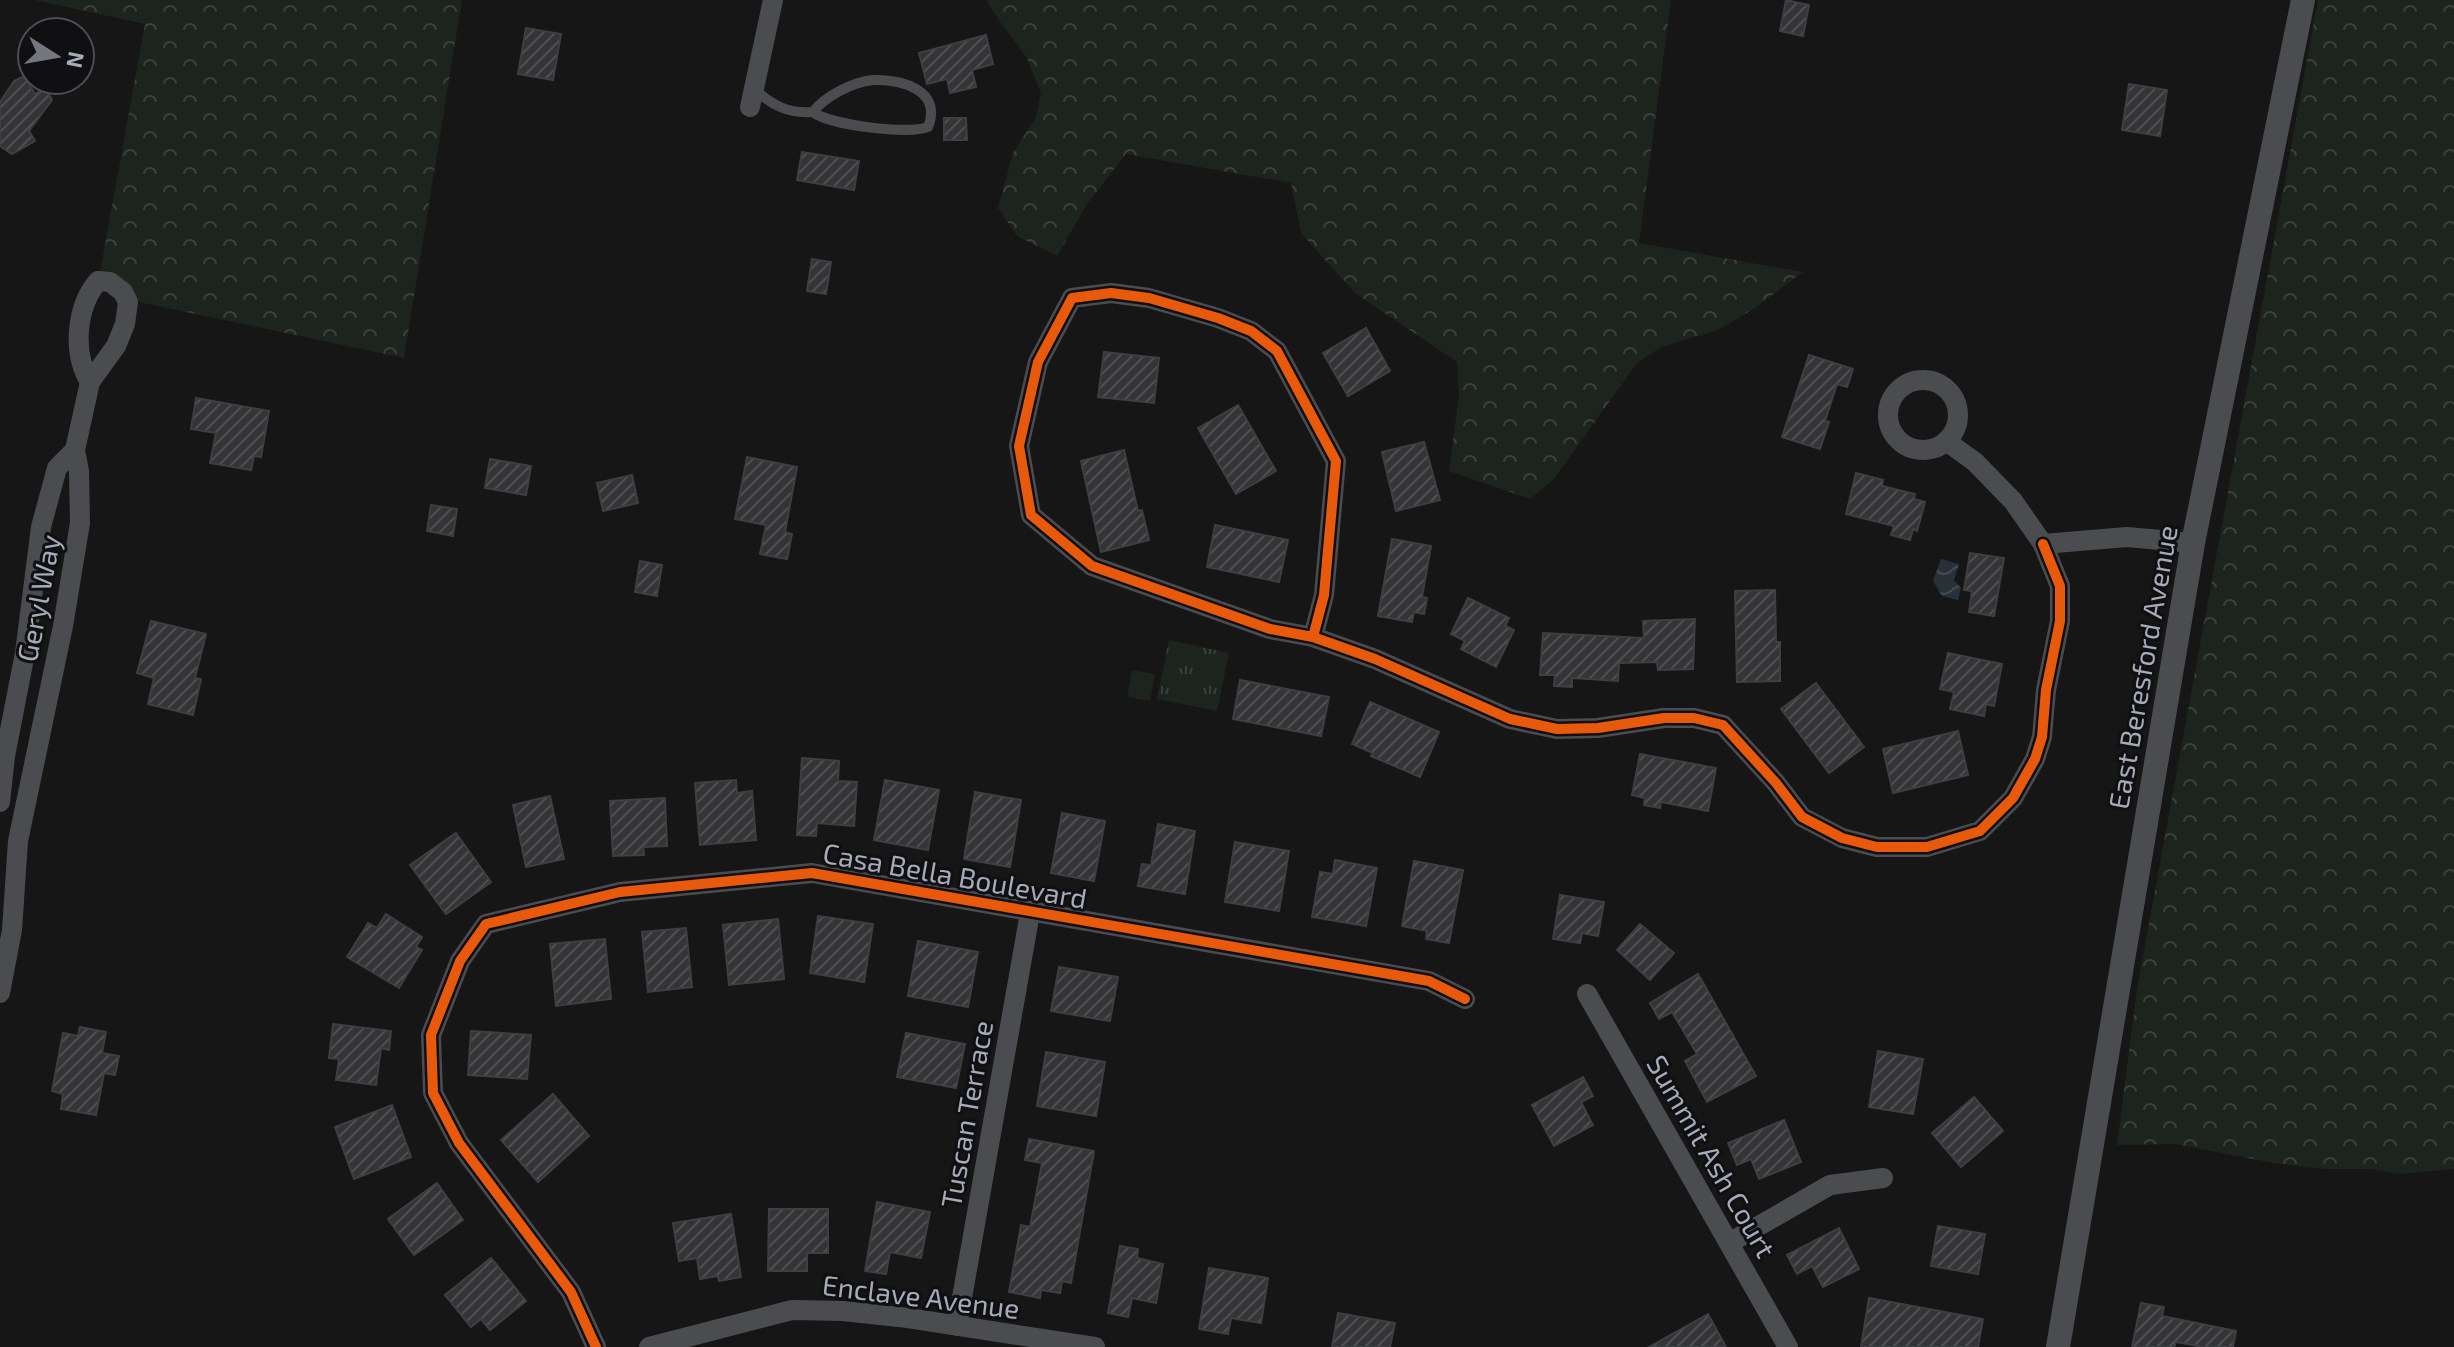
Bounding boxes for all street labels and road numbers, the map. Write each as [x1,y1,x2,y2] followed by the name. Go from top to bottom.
[2100,523,2184,811] street label: East Beresford Avenue
[9,531,67,664] street label: Geryl Way
[820,835,1090,915] street label: Casa Bella Boulevard
[933,1018,999,1210] street label: Tuscan Terrace
[1640,1049,1784,1263] street label: Summit Ash Court
[820,1267,1022,1325] street label: Enclave Avenue

